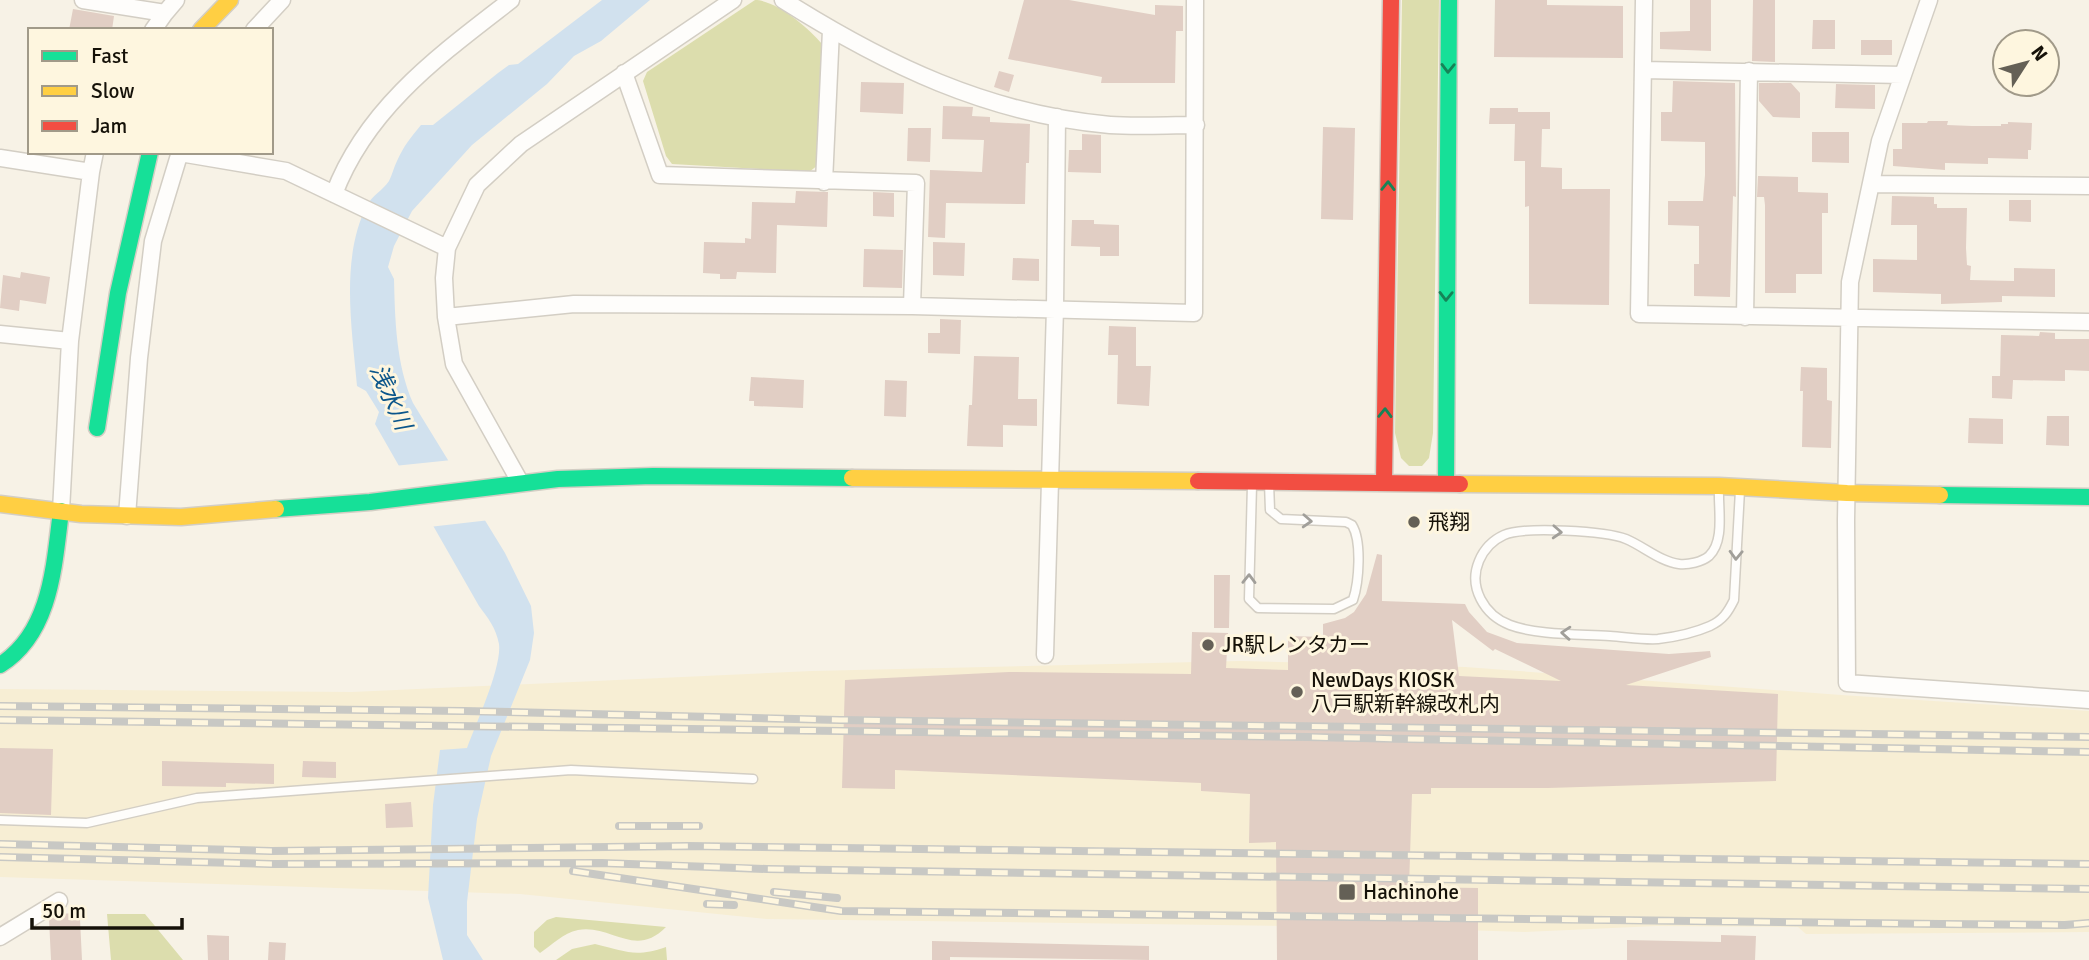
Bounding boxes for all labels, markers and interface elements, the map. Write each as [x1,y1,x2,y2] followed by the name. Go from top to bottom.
[28,28,273,154] legend
[1991,28,2061,98] north arrow
[2025,41,2053,66] text: N
[91,43,128,69] text: Fast
[1440,63,1456,74] one-way arrow
[91,78,135,104] text: Slow
[91,113,127,139] text: Jam
[1380,180,1396,191] one-way arrow
[1438,291,1454,301] one-way arrow
[363,360,419,437] water label: 浅水川
[1377,408,1393,418] one-way arrow
[1428,509,1470,535] place label: 飛翔
[1302,513,1313,528] one-way arrow
[1406,514,1422,530] marker: 飛翔
[1552,524,1563,539] one-way arrow
[1729,550,1744,561] one-way arrow
[1242,573,1257,584] one-way arrow
[1560,626,1571,641] one-way arrow
[1222,632,1370,658] place label: JR駅レンタカー
[1200,637,1216,653] marker: JR駅レンタカー
[1311,667,1500,717] place label: NewDays KIOSK 八戸駅新幹線改札内
[1289,684,1305,700] marker: NewDays KIOSK 八戸駅新幹線改札内
[1363,879,1459,905] place label: Hachinohe
[1337,882,1357,902] marker: Hachinohe
[32,886,182,930] scale bar
[42,898,86,924] text: 50 m

